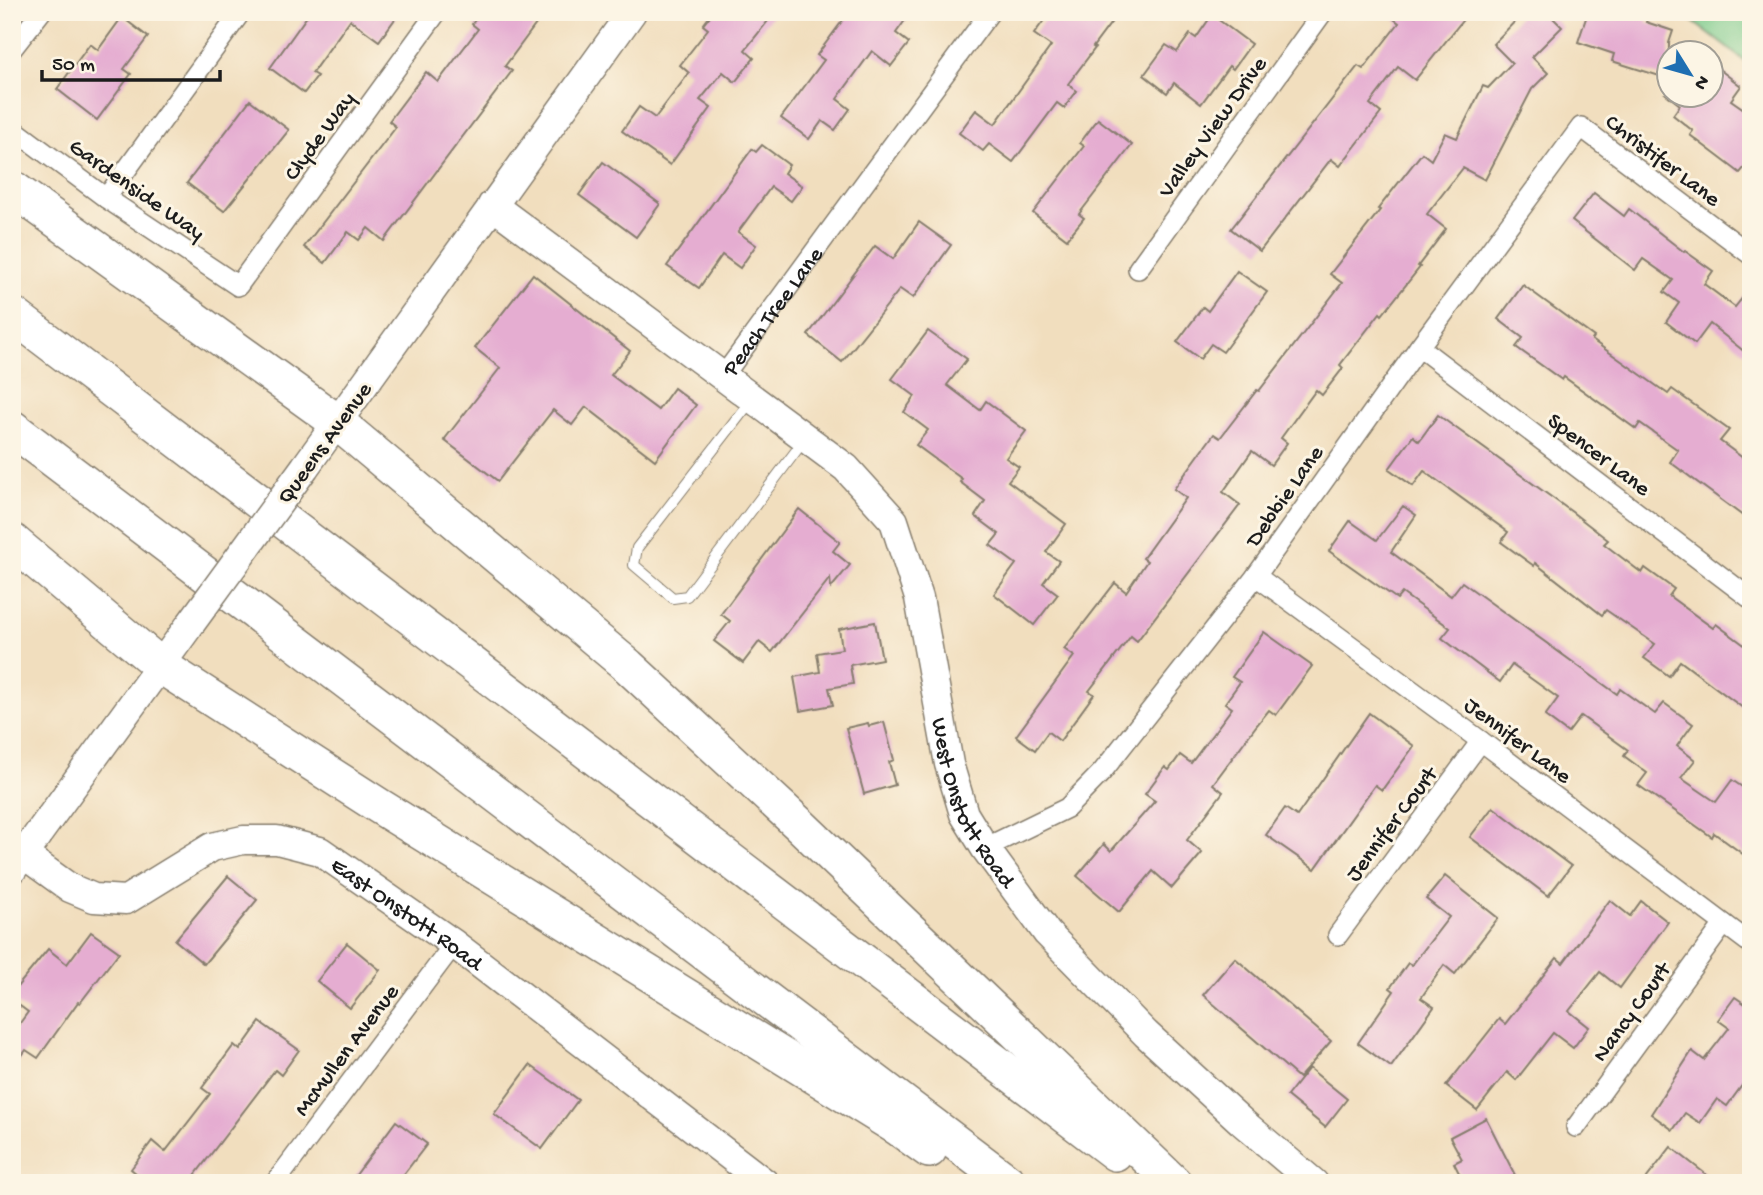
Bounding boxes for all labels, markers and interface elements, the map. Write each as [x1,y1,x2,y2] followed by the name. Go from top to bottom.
[42,38,220,82] scale bar
[1654,38,1724,108] north arrow
[1153,52,1275,205] street label: Valley View Drive
[52,54,95,79] text: 50 m
[1688,70,1714,94] text: N
[280,87,362,187] street label: Clyde Way
[1599,110,1726,215] street label: Christifer Lane
[63,134,209,248] street label: Gardenside Way
[717,242,831,383] street label: Peach Tree Lane
[273,377,380,510] street label: Queens Avenue
[1541,408,1656,504] street label: Spencer Lane
[1240,440,1331,554] street label: Debbie Lane
[1458,693,1577,792] street label: Jennifer Lane
[924,716,1020,895] street label: West Onstott Road
[1341,761,1446,888] street label: Jennifer Court
[325,853,488,979] street label: East Onstott Road
[1588,957,1679,1068] street label: Nancy Court
[289,979,407,1122] street label: McMullen Avenue

